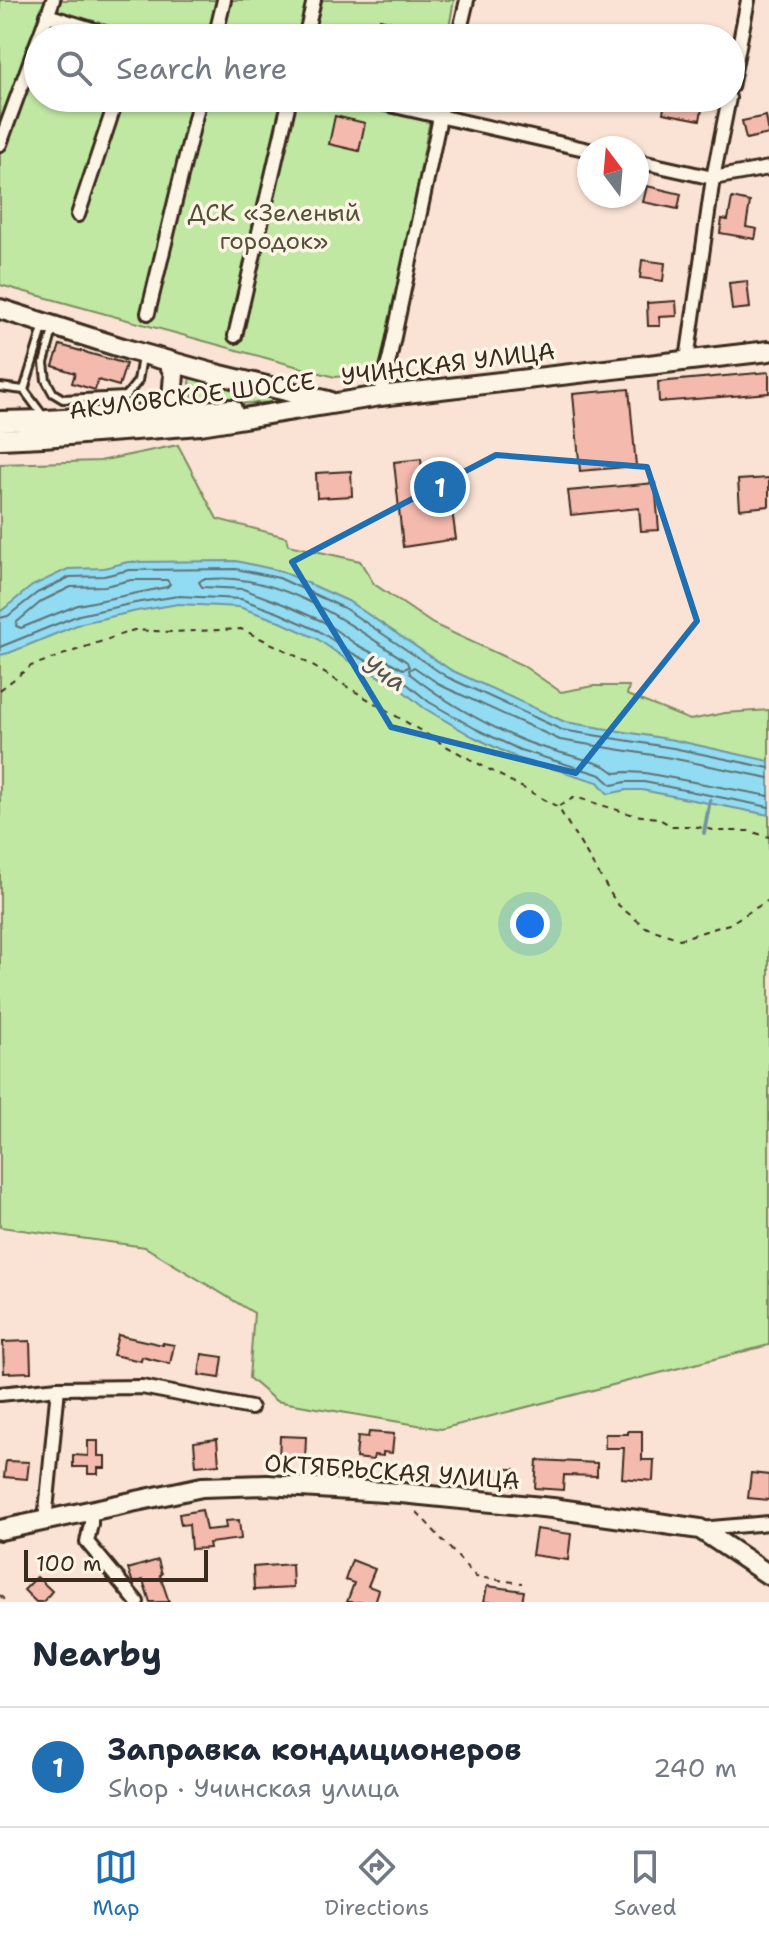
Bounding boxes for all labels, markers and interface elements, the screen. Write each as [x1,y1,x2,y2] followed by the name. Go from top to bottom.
[24,24,745,112] search box
[52,46,96,90] icon: search
[116,48,287,89] text: Search here
[577,136,649,208] north arrow
[188,197,360,257] park label: ДСК «Зеленый городок»
[339,335,557,393] street label: УЧИНСКАЯ УЛИЦА
[67,365,317,427] street label: АКУЛОВСКОЕ ШОССЕ
[414,457,466,517] pin: 1
[356,646,413,699] water label: Уча
[510,904,550,944] your location
[263,1447,521,1497] street label: ОКТЯБРЬСКАЯ УЛИЦА
[24,1546,208,1582] scale bar
[36,1549,102,1578] text: 100 m
[32,1631,162,1677] text: Nearby
[108,1729,521,1770] text: Заправка кондиционеров
[52,1750,64,1785] text: 1
[653,1750,737,1785] text: 240 m
[108,1770,399,1805] text: Shop · Учинская улица
[92,1845,140,1922] tab: Map
[324,1845,429,1922] tab: Directions
[614,1845,677,1922] tab: Saved

